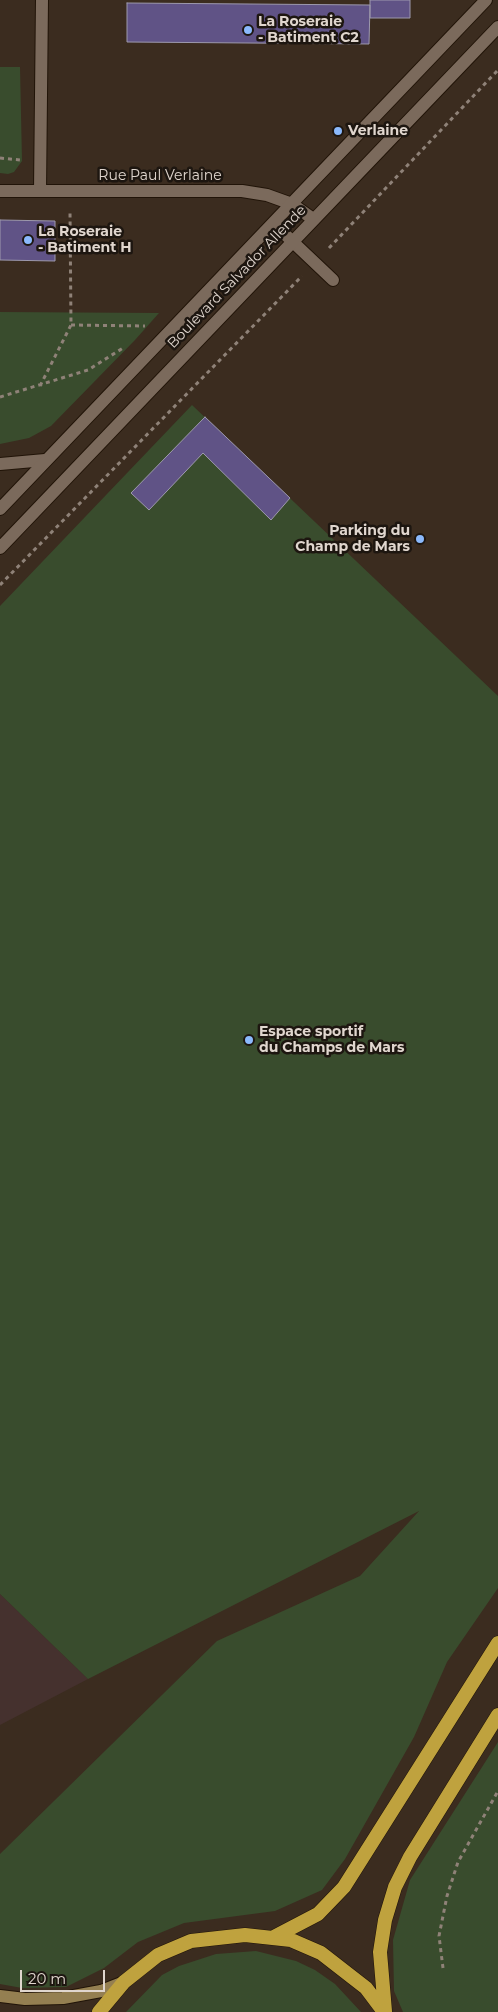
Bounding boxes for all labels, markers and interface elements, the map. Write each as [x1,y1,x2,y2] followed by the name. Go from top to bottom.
[258,14,359,46] place label: La Roseraie - Batiment C2
[242,24,254,36] marker: La Roseraie - Batiment C2
[348,123,408,139] place label: Verlaine
[332,125,344,137] marker: Verlaine
[98,168,222,184] street label: Rue Paul Verlaine
[164,202,310,352] street label: Boulevard Salvador Allende
[38,224,132,256] place label: La Roseraie - Batiment H
[22,234,34,246] marker: La Roseraie - Batiment H
[295,523,410,556] place label: Parking du Champ de Mars
[414,533,426,545] marker: Parking du Champ de Mars
[259,1024,404,1056] place label: Espace sportif du Champs de Mars
[243,1034,255,1046] marker: Espace sportif du Champs de Mars
[22,1960,108,1992] scale bar
[28,1969,66,1988] text: 20 m

